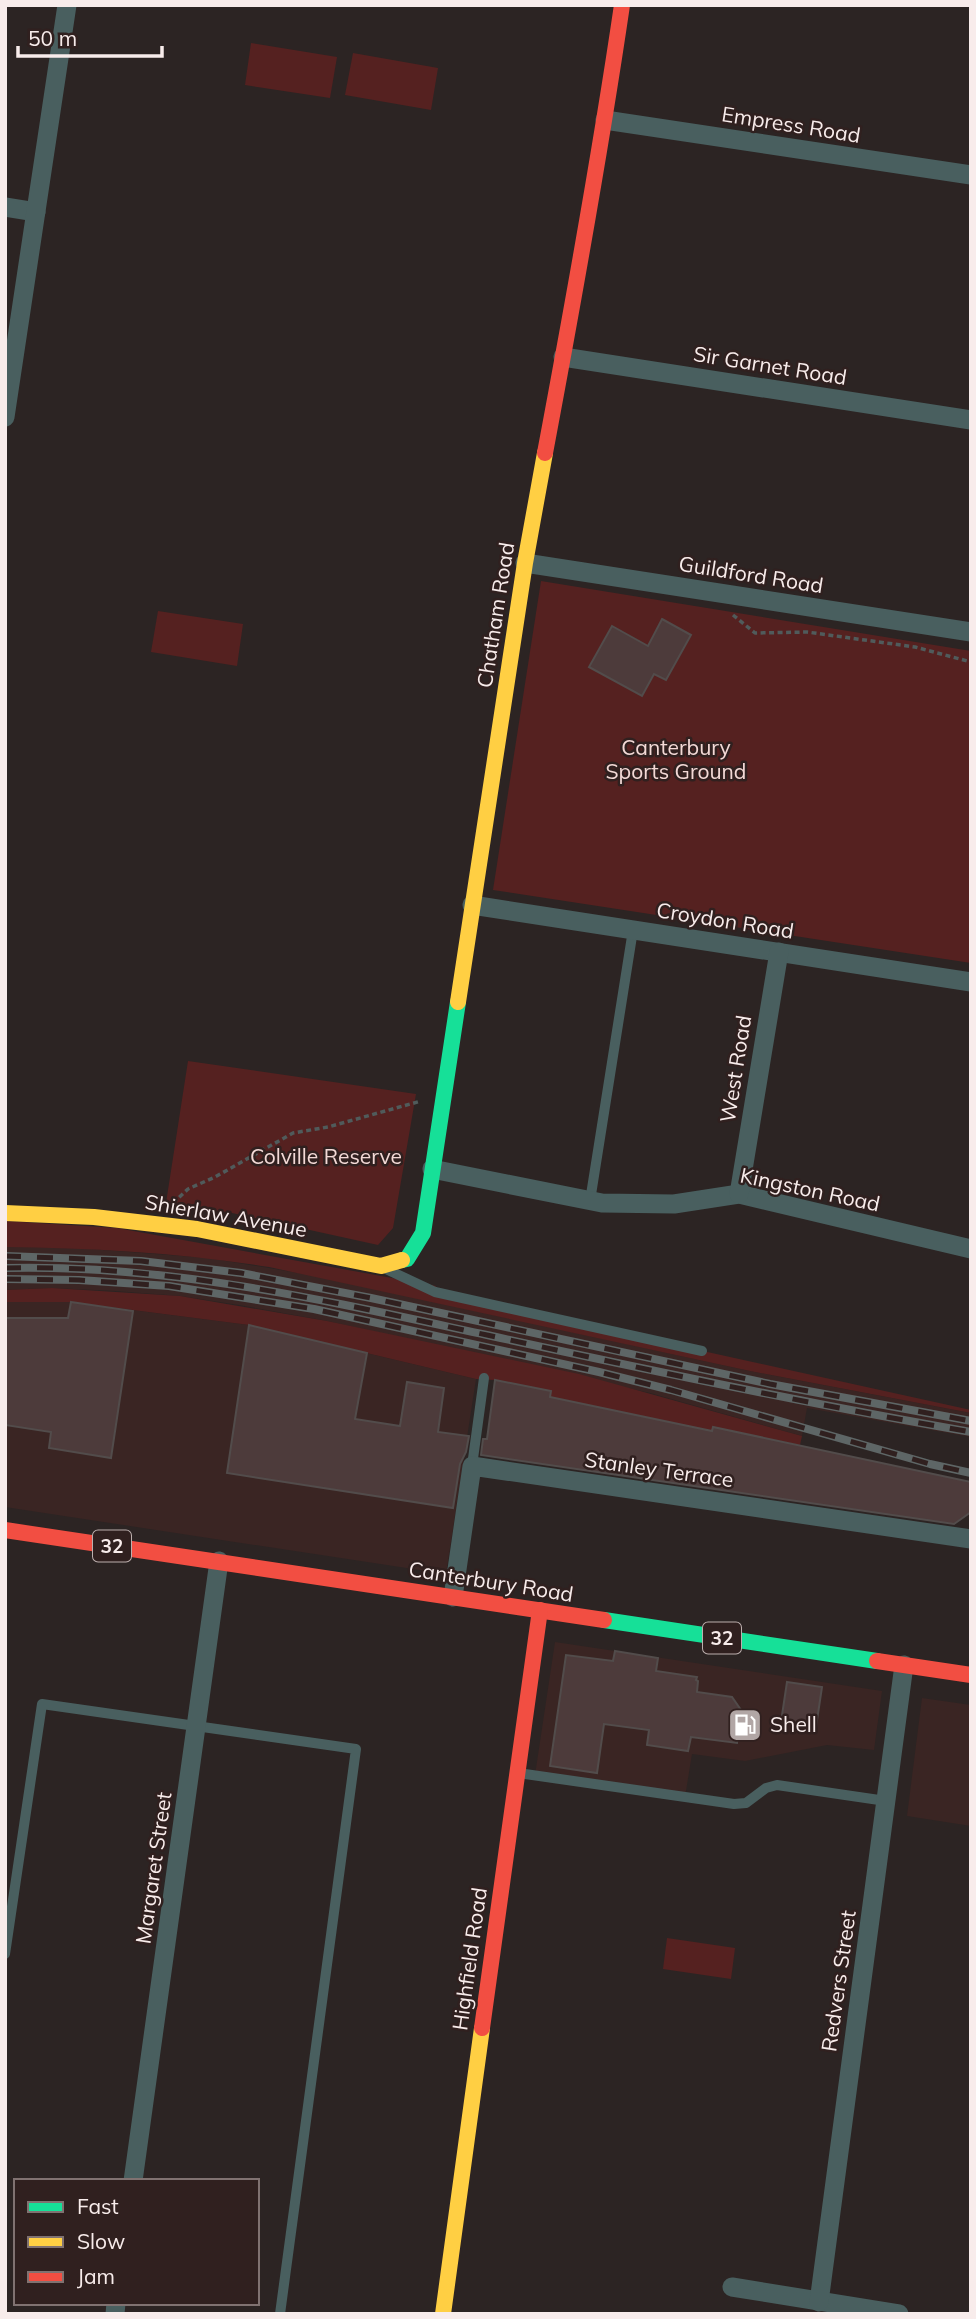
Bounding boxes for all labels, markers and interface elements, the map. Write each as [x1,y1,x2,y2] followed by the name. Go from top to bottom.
[18,14,161,58] scale bar
[28,25,77,51] text: 50 m
[720,100,862,148] street label: Empress Road
[692,340,849,390] street label: Sir Garnet Road
[471,540,519,689] street label: Chatham Road
[677,550,825,598] street label: Guildford Road
[606,734,746,784] park label: Canterbury Sports Ground
[655,896,796,944] street label: Croydon Road
[714,1013,756,1124] street label: West Road
[250,1143,402,1169] park label: Colville Reserve
[738,1162,882,1217] street label: Kingston Road
[143,1188,309,1242] street label: Shierlaw Avenue
[583,1446,735,1492] street label: Stanley Terrace
[93,1530,131,1562] road number: 32
[407,1555,575,1607] street label: Canterbury Road
[703,1622,741,1654] road number: 32
[726,1706,764,1744] fuel station icon: Shell
[770,1711,817,1737] place label: Shell
[129,1790,177,1946] street label: Margaret Street
[446,1886,492,2032] street label: Highfield Road
[815,1909,861,2053] street label: Redvers Street
[14,2179,259,2305] legend
[77,2193,119,2219] text: Fast
[77,2228,125,2254] text: Slow
[77,2263,115,2289] text: Jam

